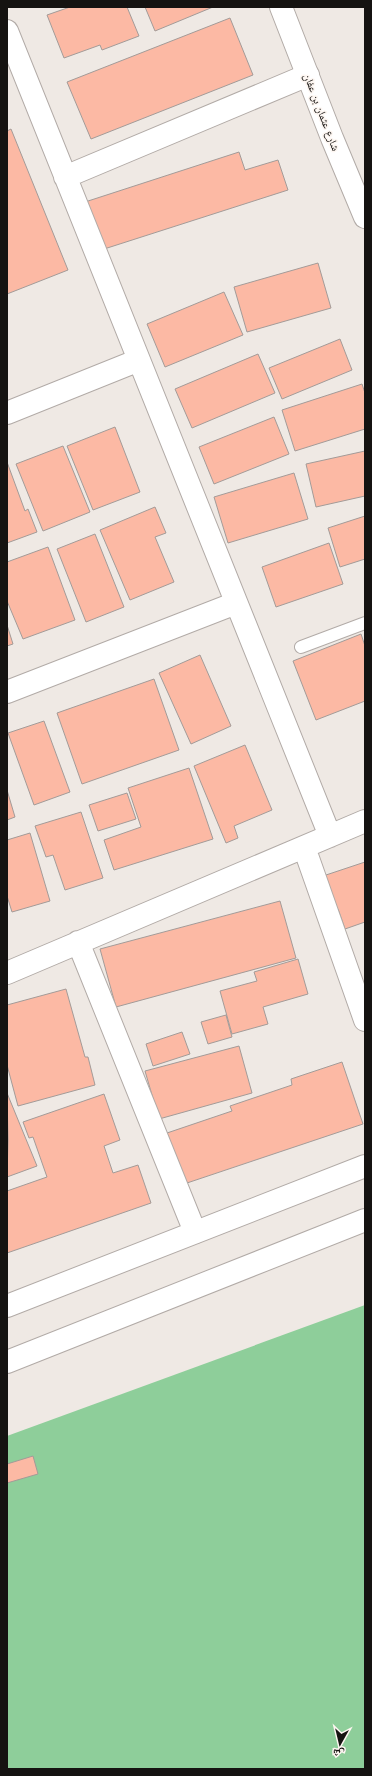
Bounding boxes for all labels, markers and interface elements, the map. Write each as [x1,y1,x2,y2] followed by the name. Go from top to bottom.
[301,71,343,153] street label: شارع عثمان بن عفان
[320,1724,360,1764] north arrow
[332,1745,346,1762] text: ش

